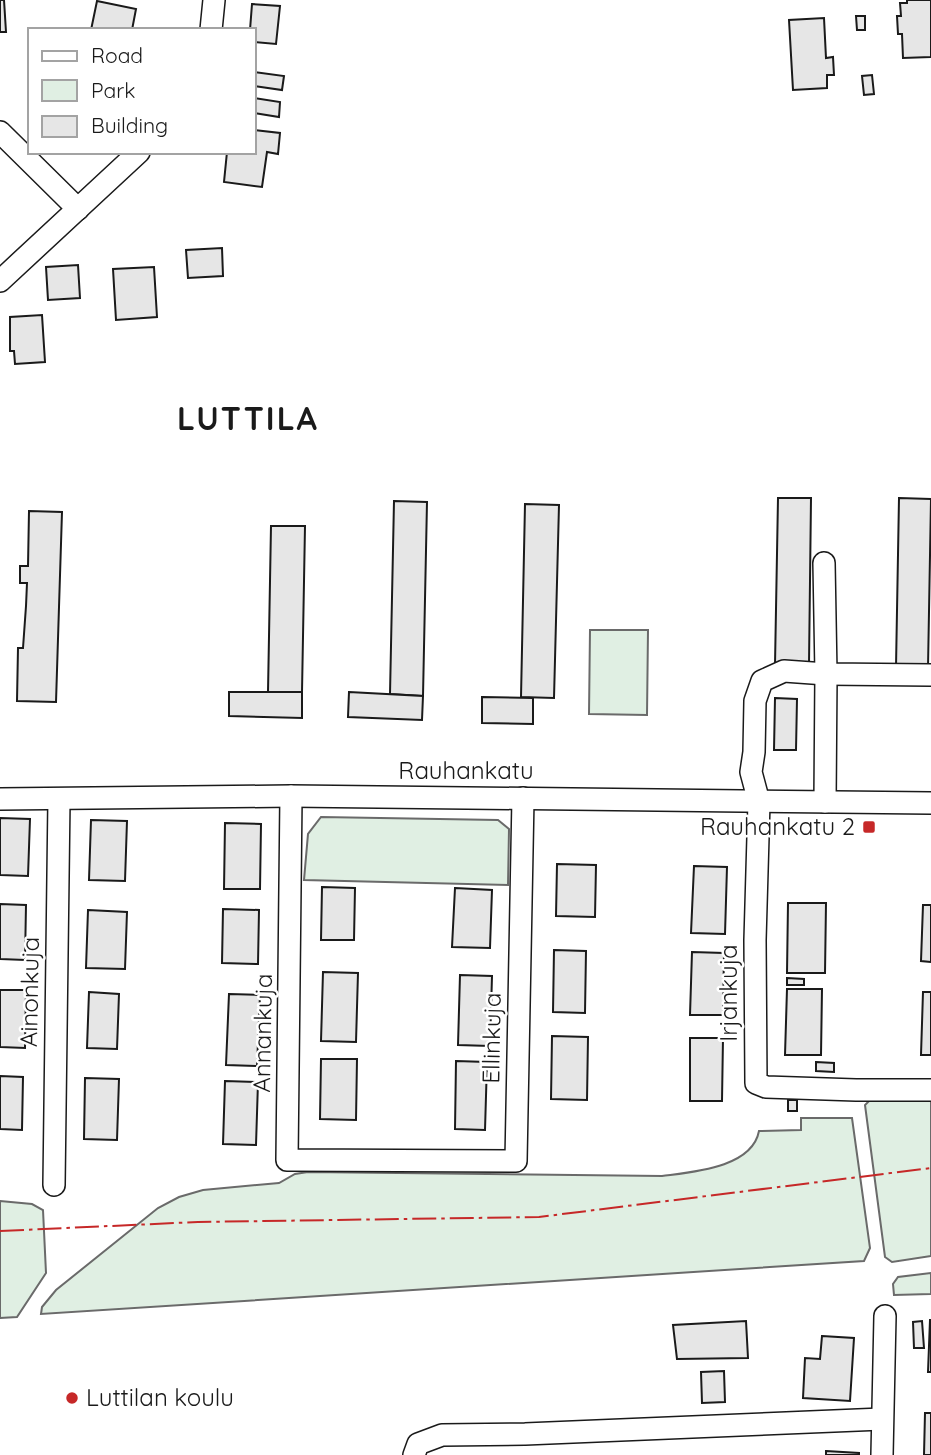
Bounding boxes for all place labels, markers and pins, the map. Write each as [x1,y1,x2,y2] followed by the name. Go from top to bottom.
[700,811,855,841] place label: Rauhankatu 2
[861,819,877,835] marker: Rauhankatu 2
[86,1382,234,1412] place label: Luttilan koulu
[64,1390,80,1406] marker: Luttilan koulu

